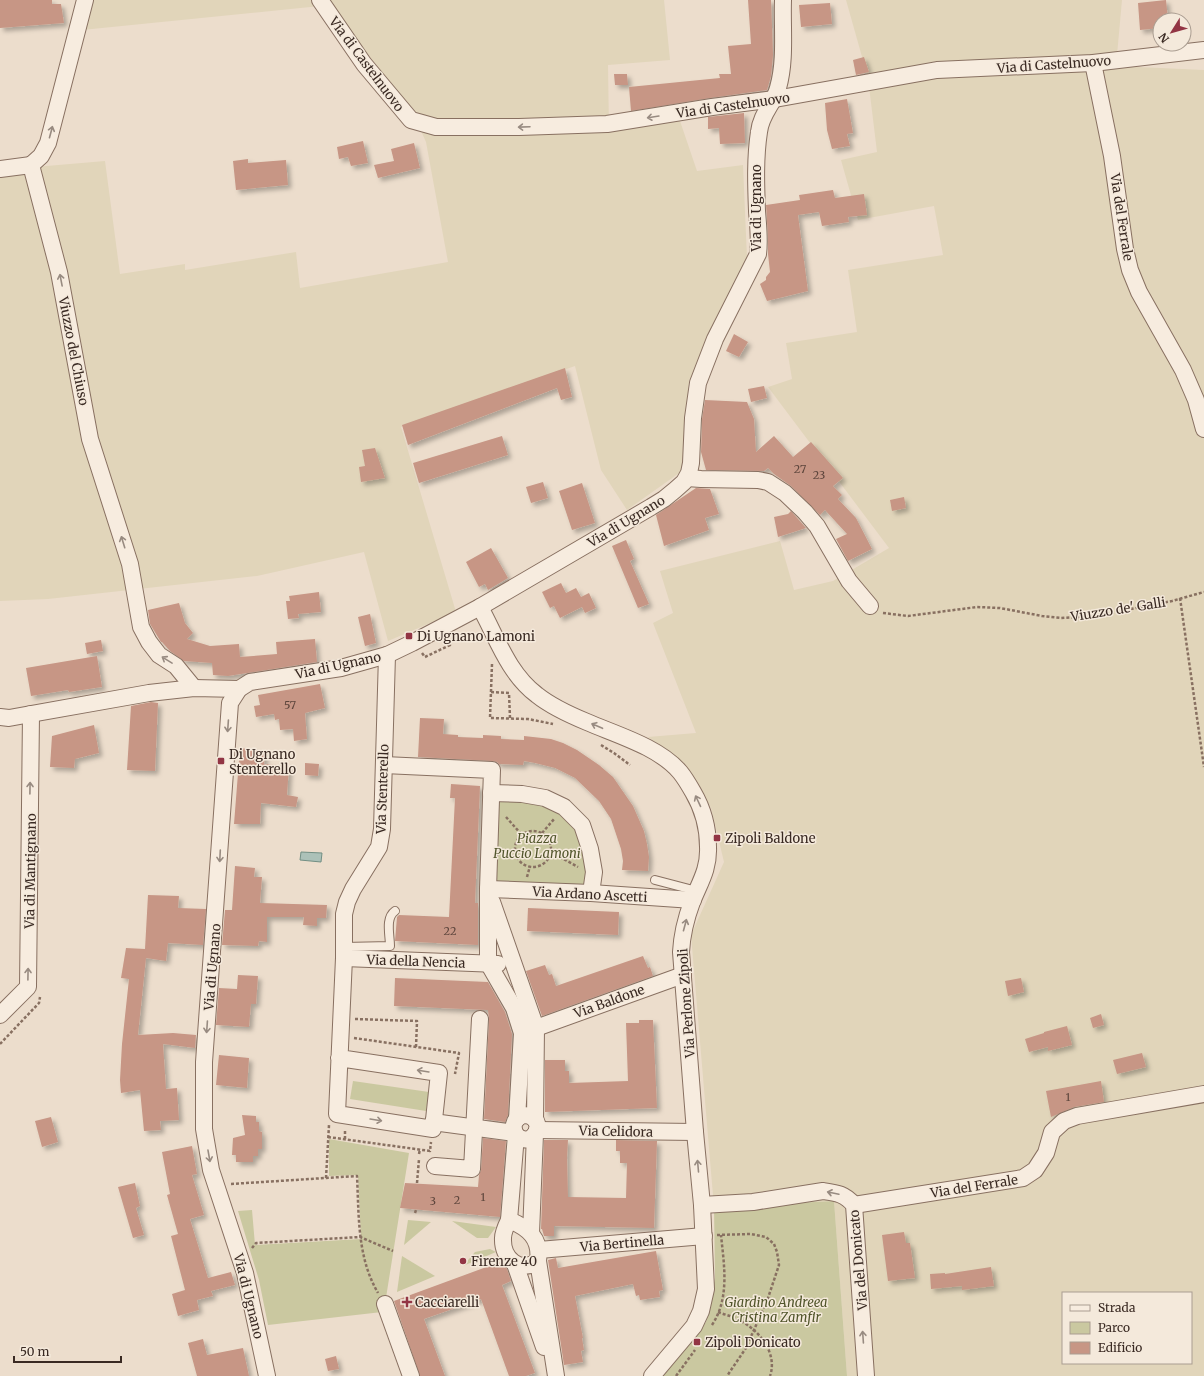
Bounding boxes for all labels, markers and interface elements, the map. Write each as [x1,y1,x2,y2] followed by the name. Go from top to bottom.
[1152,12,1192,52] north arrow
[325,13,408,115] street label: Via di Castelnuovo
[1156,30,1172,46] text: N
[995,52,1112,77] street label: Via di Castelnuovo
[674,89,791,122] street label: Via di Castelnuovo
[647,113,660,121] one-way arrow
[518,123,531,131] one-way arrow
[47,126,55,139] one-way arrow
[748,164,765,253] street label: Via di Ugnano
[1106,171,1137,262] street label: Via del Ferrale
[57,274,65,287] one-way arrow
[54,294,92,407] street label: Viuzzo del Chiuso
[794,462,806,476] house number: 27
[813,468,825,482] house number: 23
[584,491,668,552] street label: Via di Ugnano
[119,536,126,549] one-way arrow
[1068,594,1167,626] street label: Viuzzo de' Galli
[417,628,535,645] place label: Di Ugnano Lamoni
[404,631,414,641] marker: Di Ugnano Lamoni
[293,648,383,683] street label: Via di Ugnano
[161,656,173,664] one-way arrow
[284,698,296,712] house number: 57
[225,719,232,732] one-way arrow
[591,722,603,729] one-way arrow
[372,743,393,835] street label: Via Stenterello
[229,746,297,778] place label: Di Ugnano Stenterello
[216,756,226,766] marker: Di Ugnano Stenterello
[26,782,34,795] one-way arrow
[694,795,701,807] one-way arrow
[21,813,40,930] street label: Via di Mantignano
[493,830,581,862] park label: Piazza Puccio Lamoni
[725,830,816,847] place label: Zipoli Baldone
[712,833,722,843] marker: Zipoli Baldone
[216,849,223,862] one-way arrow
[531,883,648,906] street label: Via Ardano Ascetti
[682,919,689,932] one-way arrow
[200,922,225,1012] street label: Via di Ugnano
[444,924,456,938] house number: 22
[674,948,699,1059] street label: Via Perlone Zipoli
[365,951,466,972] street label: Via della Nencia
[24,968,32,981] one-way arrow
[571,981,647,1022] street label: Via Baldone
[203,1020,210,1033] one-way arrow
[417,1067,430,1075] one-way arrow
[1066,1090,1071,1104] house number: 1
[369,1116,382,1124] one-way arrow
[578,1122,653,1141] street label: Via Celidora
[205,1150,213,1163] one-way arrow
[694,1160,702,1173] one-way arrow
[928,1171,1019,1202] street label: Via del Ferrale
[827,1189,840,1197] one-way arrow
[481,1190,486,1204] house number: 1
[454,1193,460,1207] house number: 2
[430,1194,436,1208] house number: 3
[846,1209,871,1312] street label: Via del Donicato
[578,1231,665,1256] street label: Via Bertinella
[229,1251,267,1341] street label: Via di Ugnano
[471,1253,537,1270] place label: Firenze 40
[458,1256,468,1266] marker: Firenze 40
[1062,1292,1192,1364] legend
[415,1294,479,1311] place label: Cacciarelli
[724,1294,828,1326] park label: Giardino Andreea Cristina Zamfir
[402,1297,412,1307] marker: Cacciarelli
[1098,1300,1136,1315] text: Strada
[1098,1320,1130,1335] text: Parco
[860,1331,867,1344] one-way arrow
[705,1334,801,1351] place label: Zipoli Donicato
[692,1337,702,1347] marker: Zipoli Donicato
[14,1338,121,1364] scale bar
[1098,1340,1142,1355] text: Edificio
[20,1344,49,1359] text: 50 m

